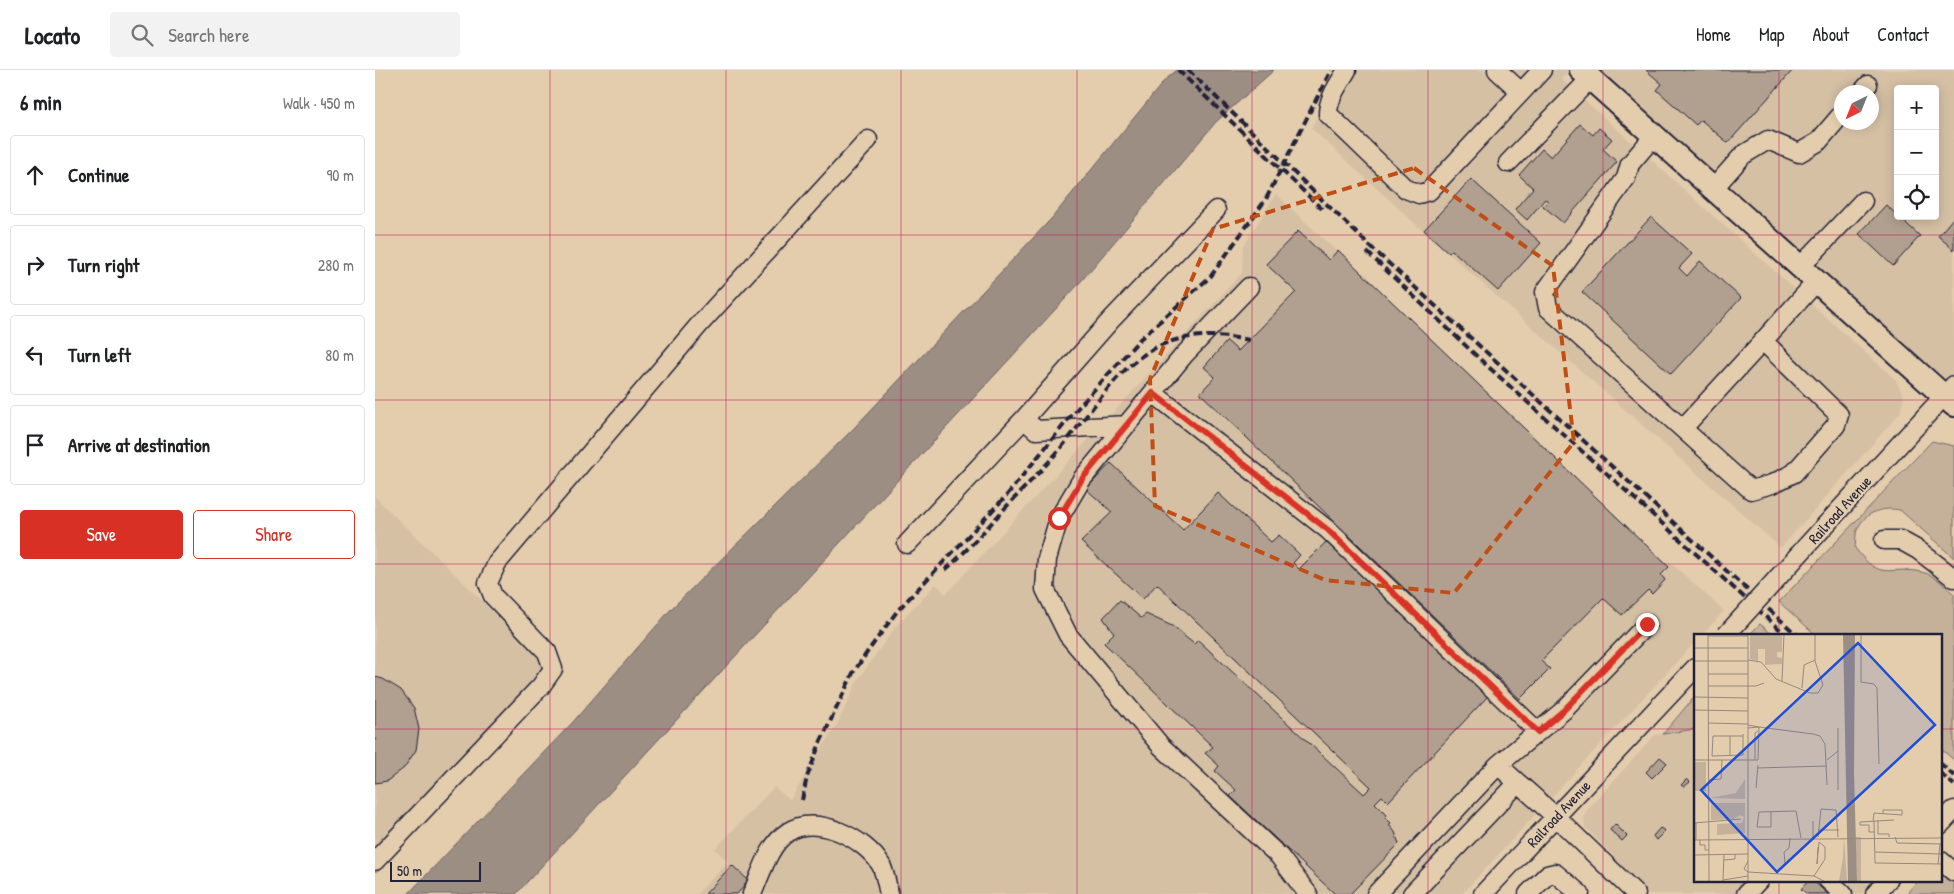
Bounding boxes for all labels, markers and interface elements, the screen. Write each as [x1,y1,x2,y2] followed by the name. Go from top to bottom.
[110,12,460,57] search box
[25,19,80,51] text: Locato
[128,21,156,49] icon: search
[168,22,249,48] text: Search here
[1696,22,1731,47] text: Home
[1759,22,1784,47] text: Map
[1812,22,1849,47] text: About
[1877,22,1929,47] text: Contact
[1834,85,1879,130] north arrow
[1894,85,1939,220] map controls
[1894,85,1939,130] button: +
[20,88,62,117] text: 6 min
[283,92,355,114] text: Walk · 450 m
[1894,130,1939,175] button: −
[21,161,49,189] icon: ahead
[68,162,129,188] text: Continue
[326,164,354,186] text: 90 m
[1894,175,1939,220] button: locate
[21,251,49,279] icon: right
[68,252,139,278] text: Turn right
[318,254,354,276] text: 280 m
[21,341,49,369] icon: left
[68,342,131,368] text: Turn left
[325,344,354,366] text: 80 m
[21,431,49,459] icon: arrive
[68,432,210,458] text: Arrive at destination
[1803,471,1876,548] street label: Railroad Avenue
[1048,507,1071,530] route start
[20,510,183,559] button: Save
[193,510,355,559] button: Share
[1636,613,1659,636] route end
[1694,634,1941,882] inset map
[1522,775,1595,852] street label: Railroad Avenue
[390,859,481,882] scale bar
[397,861,422,880] text: 50 m

